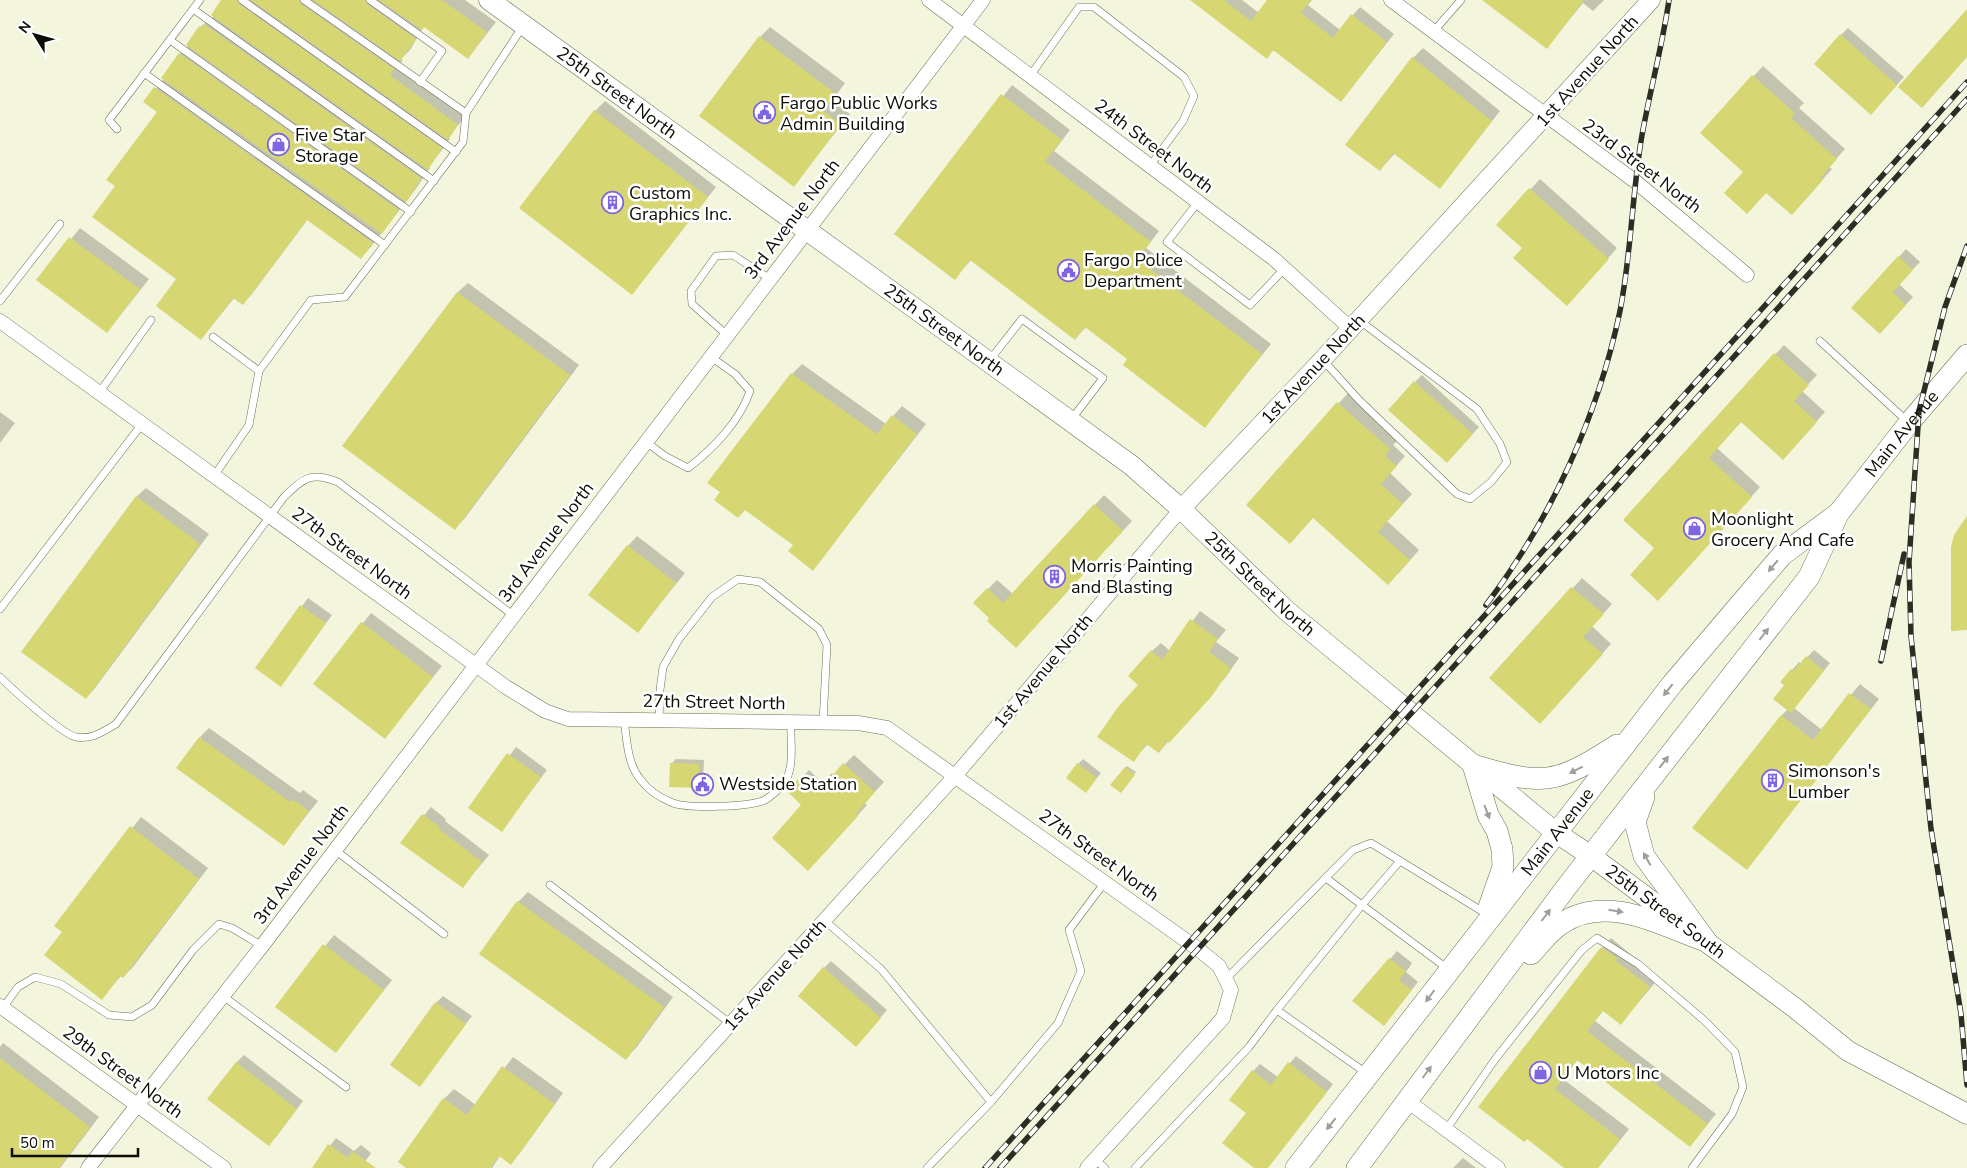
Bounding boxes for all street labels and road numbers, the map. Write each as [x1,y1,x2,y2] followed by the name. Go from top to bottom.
[1530,10,1644,132] street label: 1st Avenue North
[552,41,682,144] street label: 25th Street North
[1090,93,1218,199] street label: 24th Street North
[1577,113,1707,219] street label: 23rd Street North
[739,154,845,284] street label: 3rd Avenue North
[879,278,1009,381] street label: 25th Street North
[1255,309,1371,429] street label: 1st Avenue North
[1859,385,1944,482] street label: Main Avenue
[493,477,599,607] street label: 3rd Avenue North
[287,501,417,605] street label: 27th Street North
[1199,526,1320,641] street label: 25th Street North
[988,609,1098,733] street label: 1st Avenue North
[642,689,786,715] street label: 27th Street North
[1516,783,1599,881] street label: Main Avenue
[248,799,354,929] street label: 3rd Avenue North
[1034,803,1164,907] street label: 27th Street North
[1600,859,1731,964] street label: 25th Street South
[718,914,832,1036] street label: 1st Avenue North
[58,1020,188,1124] street label: 29th Street North

